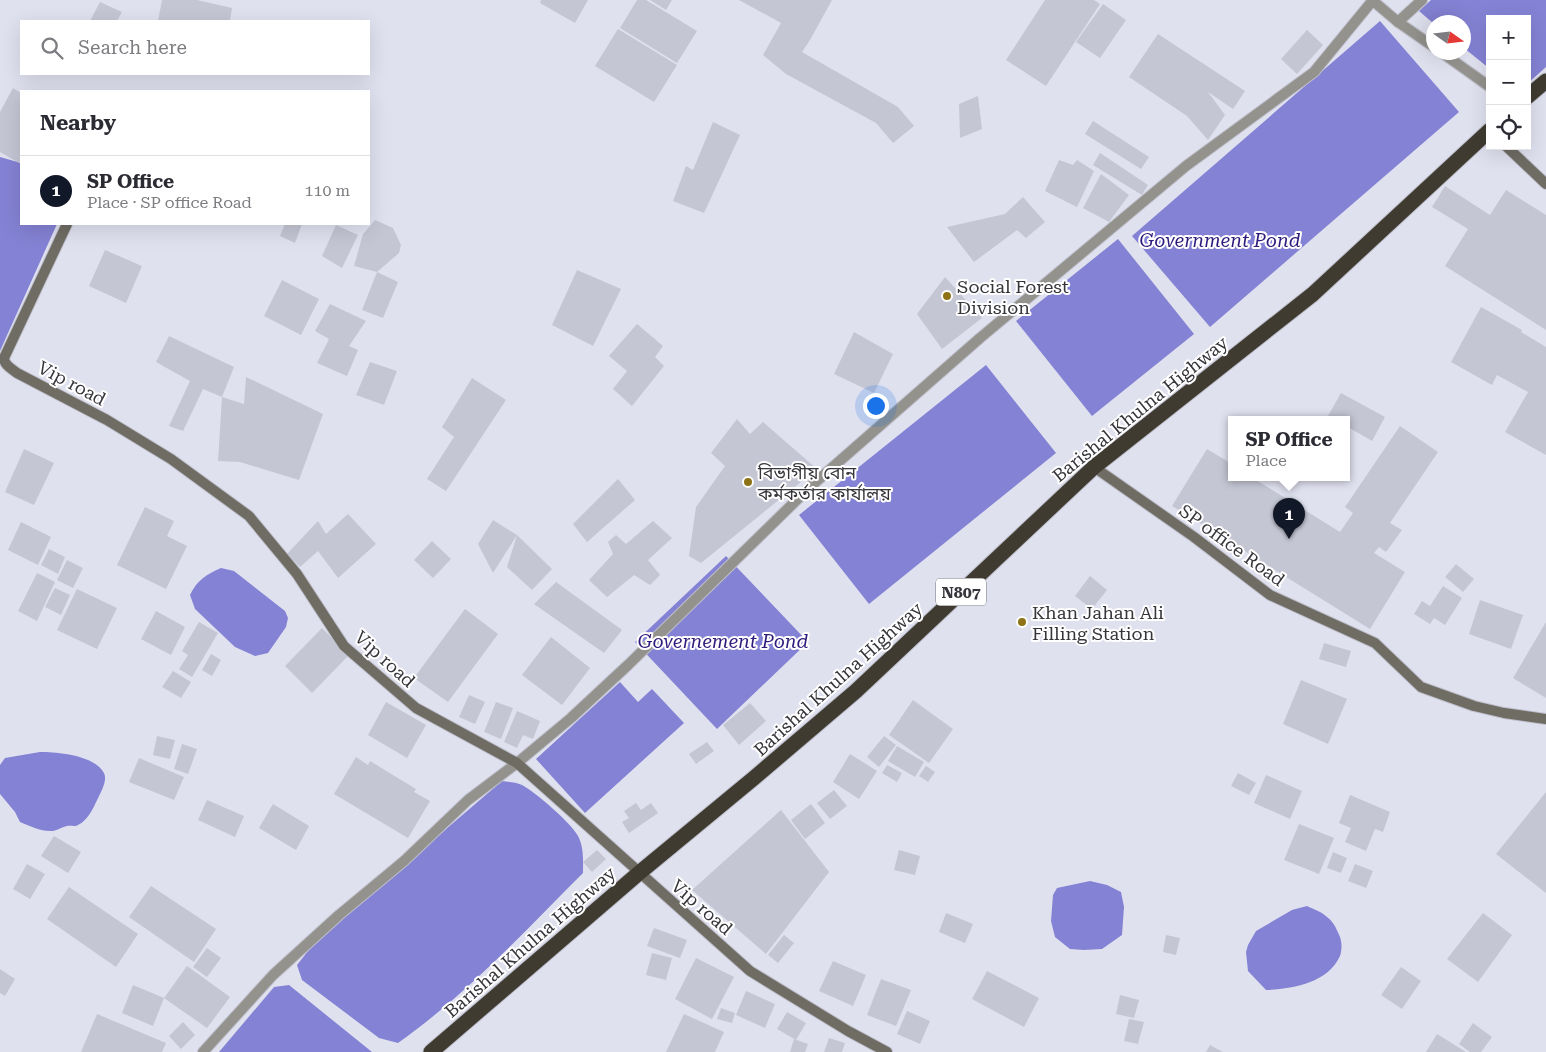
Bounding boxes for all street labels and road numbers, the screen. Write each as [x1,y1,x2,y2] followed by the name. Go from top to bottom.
[1048,332,1232,486] street label: Barishal Khulna Highway
[34,356,110,410] street label: Vip road
[1175,500,1289,591] street label: SP office Road
[936,578,986,606] road number: N807
[750,598,927,760] street label: Barishal Khulna Highway
[351,626,420,692] street label: Vip road
[440,862,620,1022] street label: Barishal Khulna Highway
[667,875,737,939] street label: Vip road

